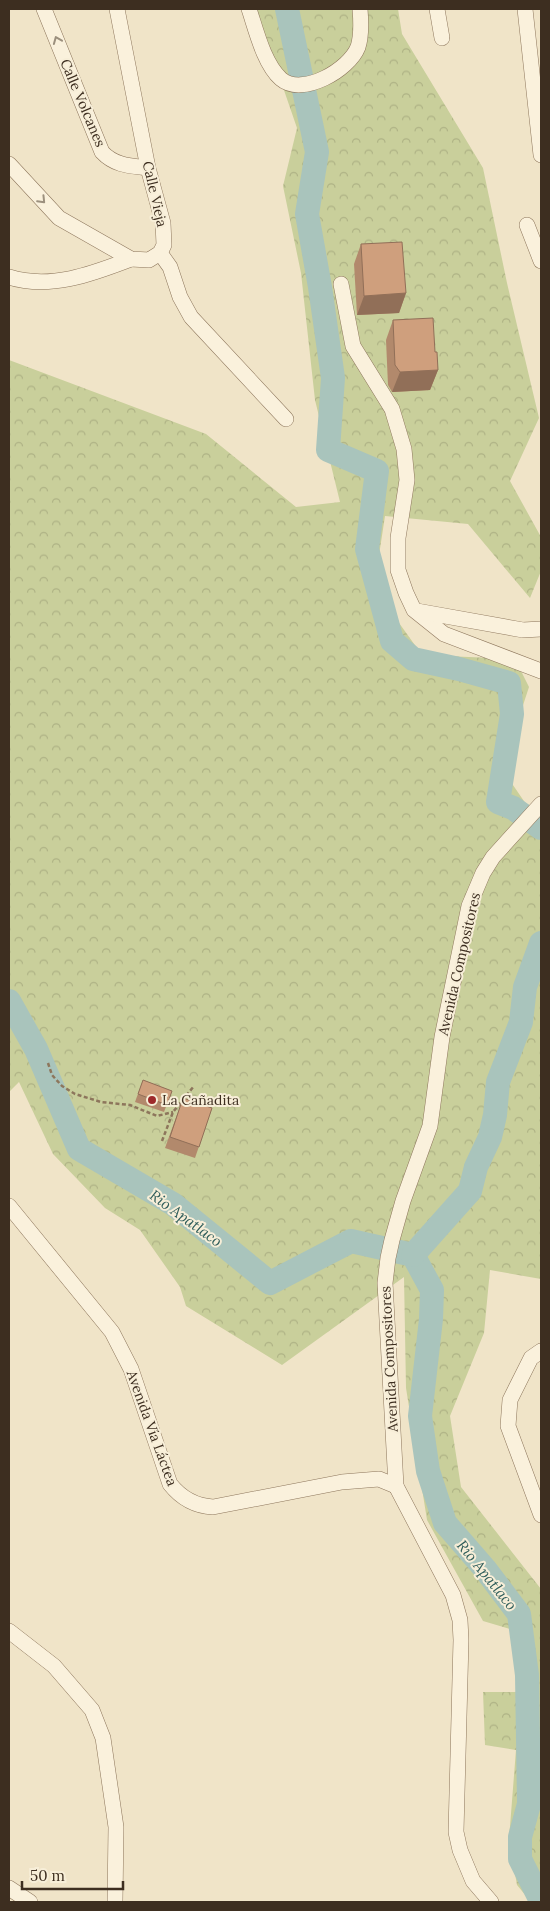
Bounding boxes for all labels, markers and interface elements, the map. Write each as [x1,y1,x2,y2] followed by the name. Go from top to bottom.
[52,36,63,45] one-way arrow
[56,56,110,150] street label: Calle Volcanes
[139,159,171,229] street label: Calle Vieja
[36,194,45,203] one-way arrow
[434,891,484,1038] street label: Avenida Compositores
[162,1091,239,1109] place label: La Cañadita
[146,1094,158,1106] marker: La Cañadita
[146,1185,226,1251] water label: Rio Apatlaco
[376,1286,402,1433] street label: Avenida Compositores
[122,1367,181,1488] street label: Avenida Vía Láctea
[453,1536,521,1614] water label: Rio Apatlaco
[22,1858,124,1890] scale bar
[30,1866,65,1885] text: 50 m

